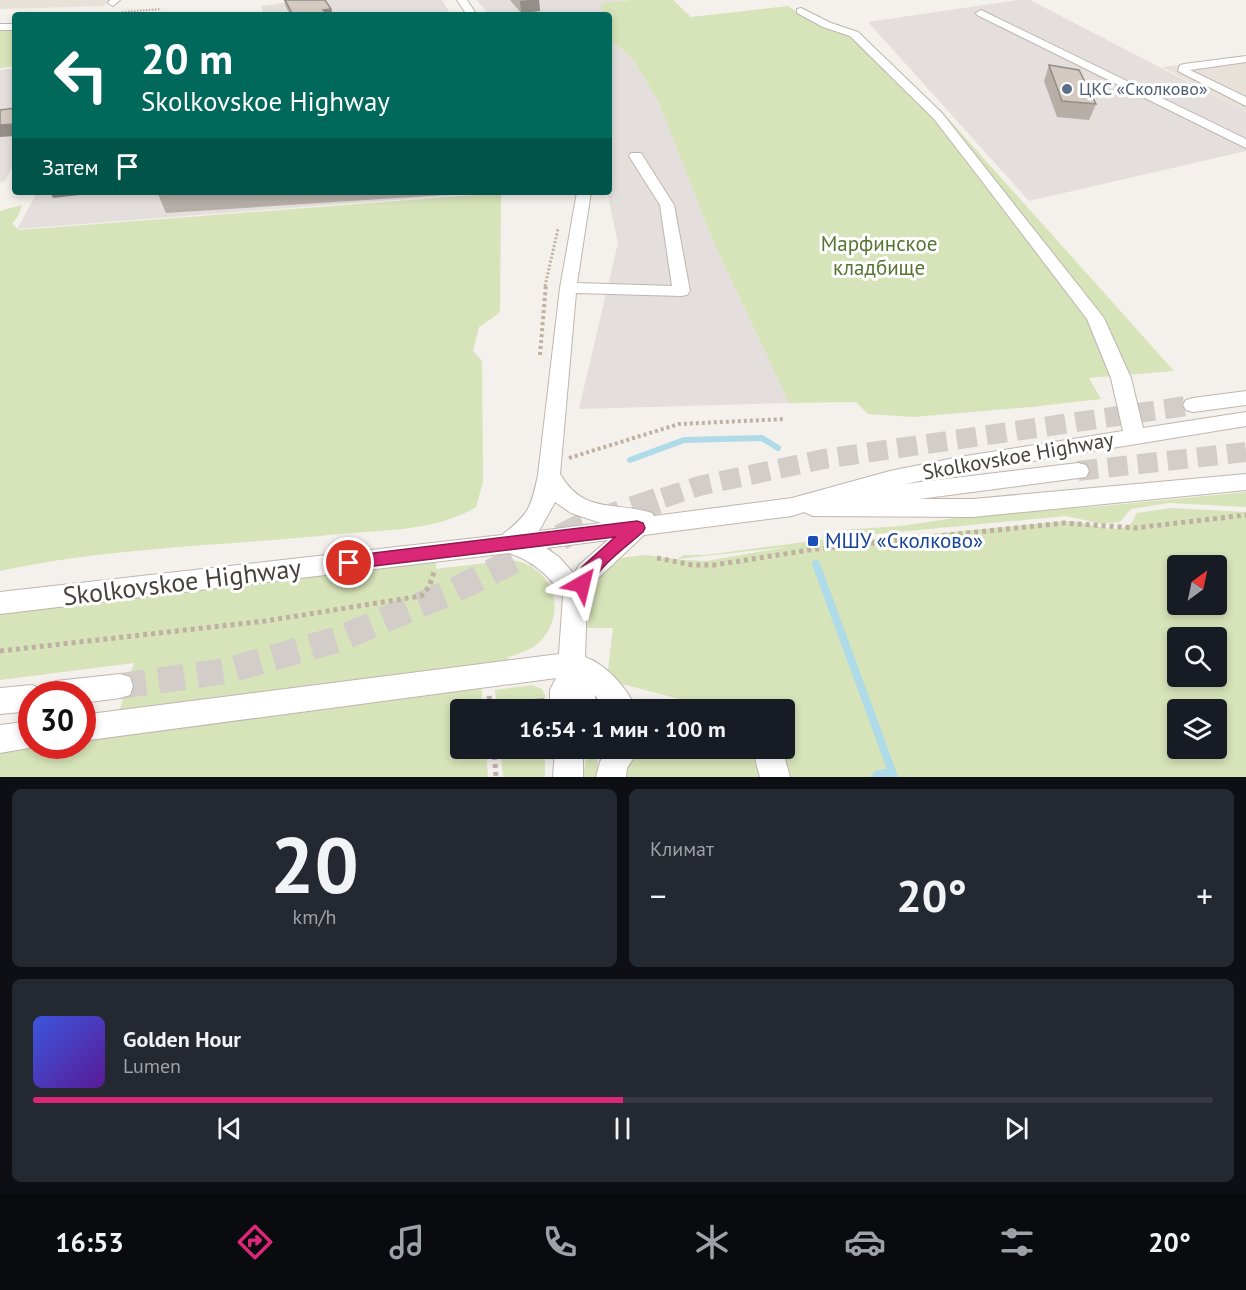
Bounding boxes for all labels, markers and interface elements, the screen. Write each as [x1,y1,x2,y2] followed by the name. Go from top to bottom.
[141,31,233,86] text: 20 m
[42,36,120,114] icon: left
[1079,77,1208,100] place label: ЦКС «Сколково»
[1060,82,1074,96] marker: ЦКС «Сколково»
[141,84,390,118] text: Skolkovskoe Highway
[111,150,144,183] icon: arrive
[42,153,99,181] text: Затем
[821,230,937,281] park label: Марфинское кладбище
[920,425,1116,486] street label: Skolkovskoe Highway
[825,527,983,554] place label: МШУ «Сколково»
[806,534,820,548] marker: МШУ «Сколково»
[323,537,374,588] pin
[332,546,365,579] icon: arrive
[61,551,303,612] street label: Skolkovskoe Highway
[550,552,614,616] position arrow
[1167,555,1227,615] north arrow
[1167,555,1227,759] map controls
[1167,627,1227,687] button: search
[18,681,96,759] speed limit sign: 30
[1167,699,1227,759] button: layers
[519,715,726,743] text: 16:54 · 1 мин · 100 m
[270,814,359,915] text: 20
[650,836,714,862] text: Климат
[896,866,967,924] text: 20°
[650,874,667,917] text: −
[1196,874,1213,917] text: +
[293,904,336,930] text: km/h
[123,1025,241,1053] text: Golden Hour
[123,1053,181,1079] text: Lumen
[213,1112,246,1145] icon: previous
[606,1112,639,1145] icon: pause
[1000,1112,1033,1145] icon: next
[234,1221,276,1263] icon: directions
[386,1221,428,1263] icon: music
[539,1221,581,1263] icon: phone
[691,1221,733,1263] icon: climate
[844,1221,886,1263] icon: car
[996,1221,1038,1263] icon: filters
[55,1225,124,1259] text: 16:53
[1148,1225,1191,1259] text: 20°

